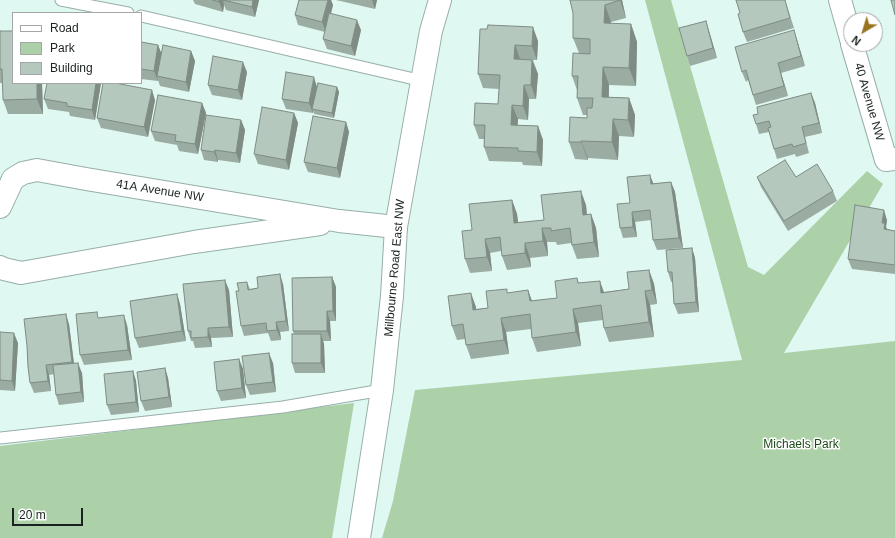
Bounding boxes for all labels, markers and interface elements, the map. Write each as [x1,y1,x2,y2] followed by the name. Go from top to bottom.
[12,12,142,84] legend
[843,12,883,52] north arrow
[50,21,79,35] text: Road
[849,33,863,48] text: N
[50,41,75,55] text: Park
[50,61,93,75] text: Building
[851,61,887,143] street label: 40 Avenue NW
[115,177,205,205] street label: 41A Avenue NW
[382,199,408,337] street label: Millbourne Road East NW
[763,438,839,452] park label: Michaels Park
[14,500,85,526] scale bar
[19,508,46,522] text: 20 m

